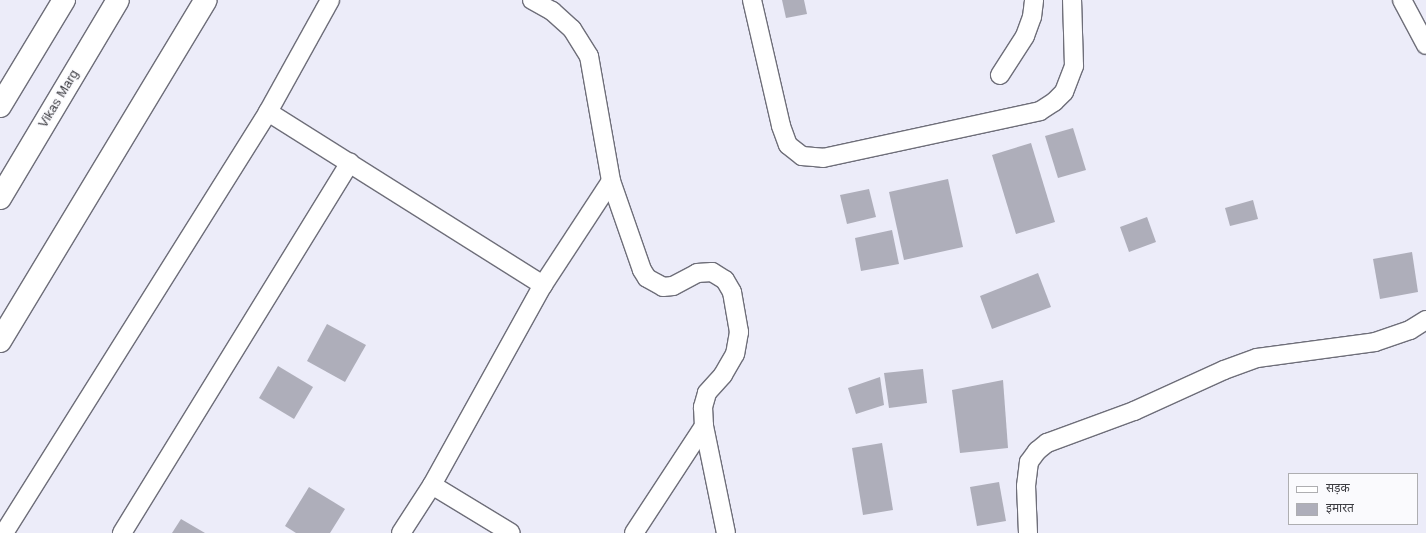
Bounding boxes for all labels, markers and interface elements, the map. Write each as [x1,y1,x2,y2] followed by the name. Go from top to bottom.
[36,67,82,131] street label: Vikas Marg
[1288,473,1418,525] legend
[1326,481,1350,495] text: सड़क
[1326,501,1354,515] text: इमारत

